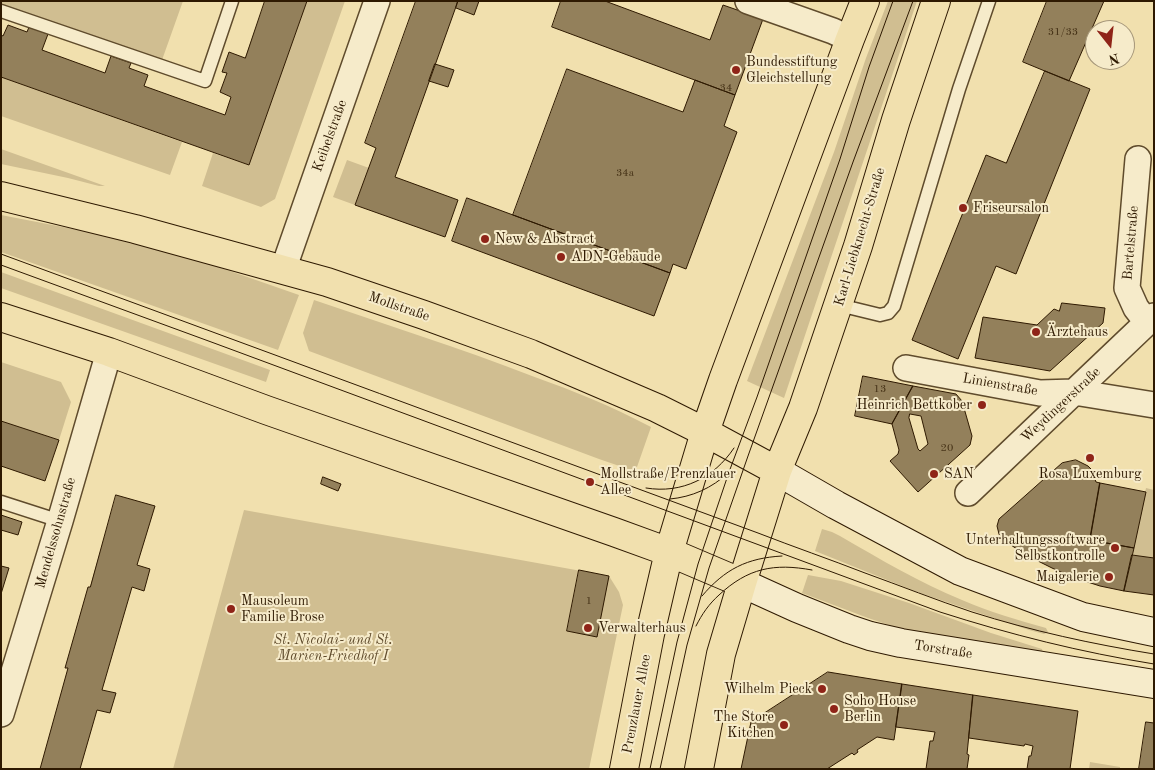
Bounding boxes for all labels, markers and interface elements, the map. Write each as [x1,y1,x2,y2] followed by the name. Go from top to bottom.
[1085,20,1135,70] north arrow
[1048,25,1078,39] house number: 31/33
[1107,50,1121,67] text: N
[746,54,837,86] place label: Bundesstiftung Gleichstellung
[730,64,742,76] marker: Bundesstiftung Gleichstellung
[720,81,732,95] house number: 34
[309,98,351,174] street label: Keibelstraße
[616,166,634,180] house number: 34a
[831,166,889,308] street label: Karl-Liebknecht-Straße
[973,200,1049,216] place label: Friseursalon
[957,202,969,214] marker: Friseursalon
[1119,205,1143,281] street label: Bartelstraße
[495,231,594,247] place label: New & Abstract
[479,233,491,245] marker: New & Abstract
[571,249,660,265] place label: ADN-Gebäude
[555,251,567,263] marker: ADN-Gebäude
[366,289,432,325] street label: Mollstraße
[1046,324,1108,340] place label: Ärztehaus
[1030,326,1042,338] marker: Ärztehaus
[1018,364,1104,446] street label: Weydingerstraße
[961,370,1039,400] street label: Linienstraße
[874,382,886,396] house number: 13
[857,397,972,413] place label: Heinrich Bettkober
[976,399,988,411] marker: Heinrich Bettkober
[941,441,953,455] house number: 20
[1084,452,1096,464] marker: Rosa Luxemburg
[600,466,736,498] place label: Mollstraße/Prenzlauer Allee
[944,466,974,482] place label: SAN
[1038,466,1142,482] place label: Rosa Luxemburg
[928,468,940,480] marker: SAN
[32,475,80,591] street label: Mendelssohnstraße
[584,476,596,488] marker: Mollstraße/Prenzlauer Allee
[966,532,1105,564] place label: Unterhaltungssoftware Selbstkontrolle
[1109,542,1121,554] marker: Unterhaltungssoftware Selbstkontrolle
[1036,569,1099,585] place label: Maigalerie
[1103,571,1115,583] marker: Maigalerie
[241,593,324,626] place label: Mausoleum Familie Brose
[586,594,592,608] house number: 1
[225,603,237,615] marker: Mausoleum Familie Brose
[598,620,686,636] place label: Verwalterhaus
[582,622,594,634] marker: Verwalterhaus
[274,632,392,664] park label: St. Nicolai- und St. Marien-Friedhof I
[912,637,974,663] street label: Torstraße
[619,653,655,755] street label: Prenzlauer Allee
[724,681,812,697] place label: Wilhelm Pieck
[816,683,828,695] marker: Wilhelm Pieck
[844,693,916,726] place label: Soho House Berlin
[828,703,840,715] marker: Soho House Berlin
[713,709,774,742] place label: The Store Kitchen
[778,719,790,731] marker: The Store Kitchen

